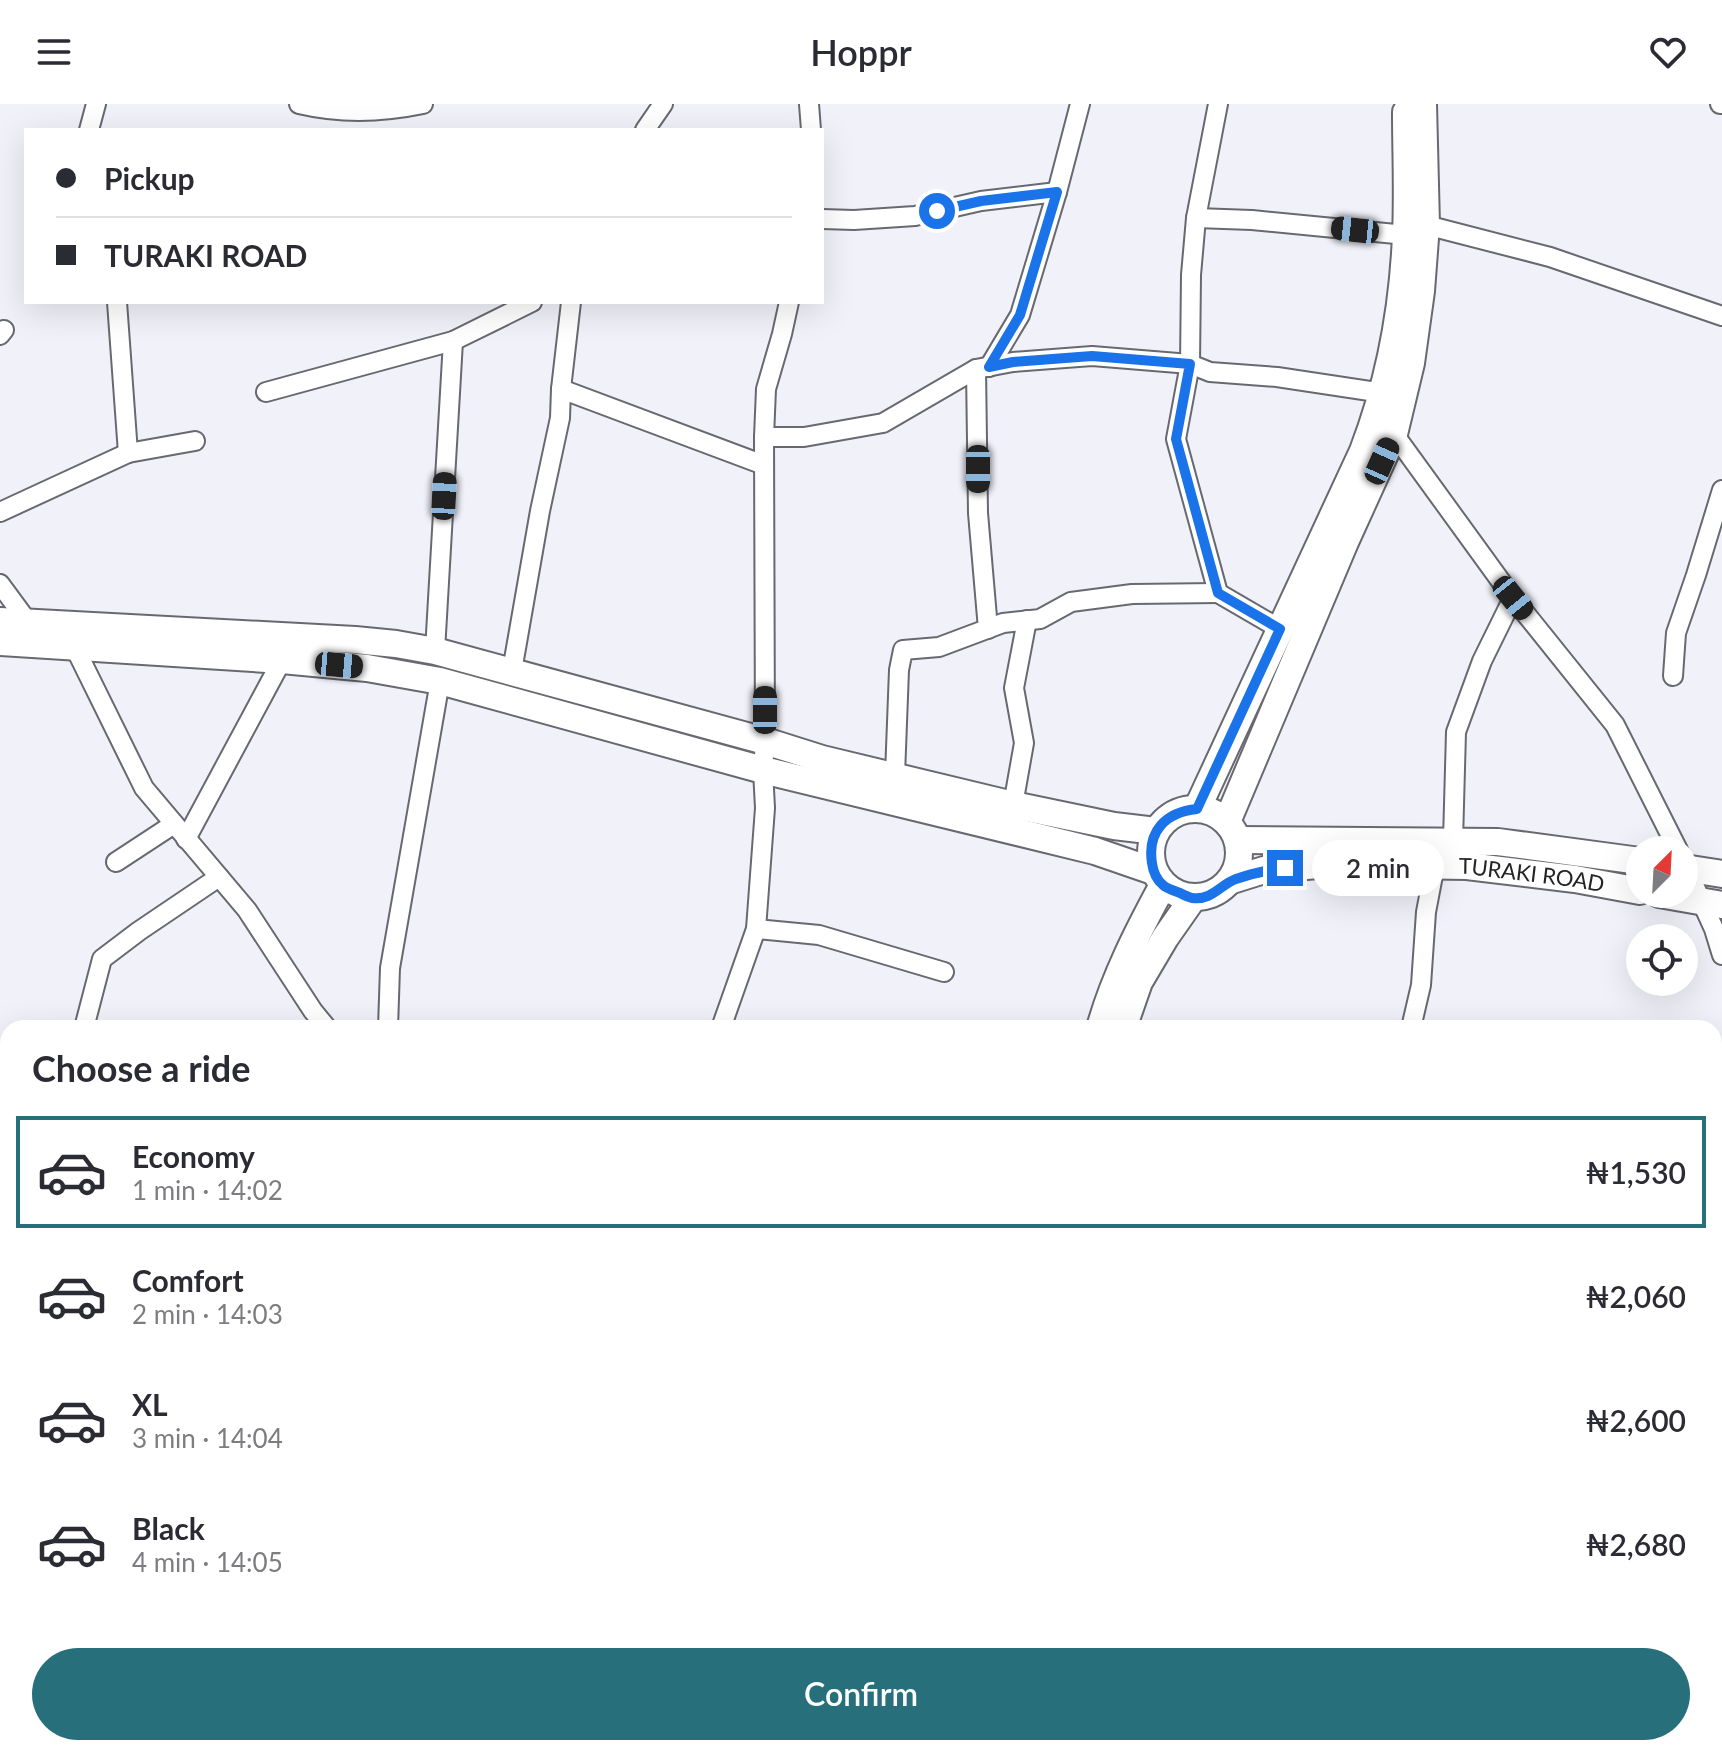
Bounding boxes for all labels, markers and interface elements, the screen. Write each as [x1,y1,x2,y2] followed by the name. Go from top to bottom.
[32,30,76,74] icon: menu
[810,30,912,74] text: Hoppr
[1646,30,1690,74] icon: heart
[104,160,195,196] text: Pickup
[919,193,955,229] route start
[1330,216,1380,244] car
[104,237,307,273] text: TURAKI ROAD
[1361,434,1403,488] car
[966,445,990,493] car
[431,471,457,521] car
[1489,572,1537,624] car
[314,651,364,679] car
[753,686,777,734] car
[1626,836,1698,908] north arrow
[1626,836,1698,996] map controls
[1313,840,1445,896] callout: 2 min
[1267,850,1303,886] route end
[1346,852,1410,884] text: 2 min
[1459,852,1607,897] street label: TURAKI ROAD
[1626,924,1698,996] button: locate
[32,1046,251,1090] text: Choose a ride
[36,1136,108,1208] icon: car
[132,1138,255,1174] text: Economy
[1586,1154,1686,1190] text: ₦1,530
[132,1174,283,1206] text: 1 min · 14:02
[36,1260,108,1332] icon: car
[132,1262,244,1298] text: Comfort
[1586,1278,1686,1314] text: ₦2,060
[132,1298,283,1330] text: 2 min · 14:03
[36,1384,108,1456] icon: car
[132,1386,168,1422] text: XL
[1586,1402,1686,1438] text: ₦2,600
[132,1422,283,1454] text: 3 min · 14:04
[36,1508,108,1580] icon: car
[132,1510,205,1546] text: Black
[1586,1526,1686,1562] text: ₦2,680
[132,1546,283,1578] text: 4 min · 14:05
[32,1648,1690,1740] button: Confirm

